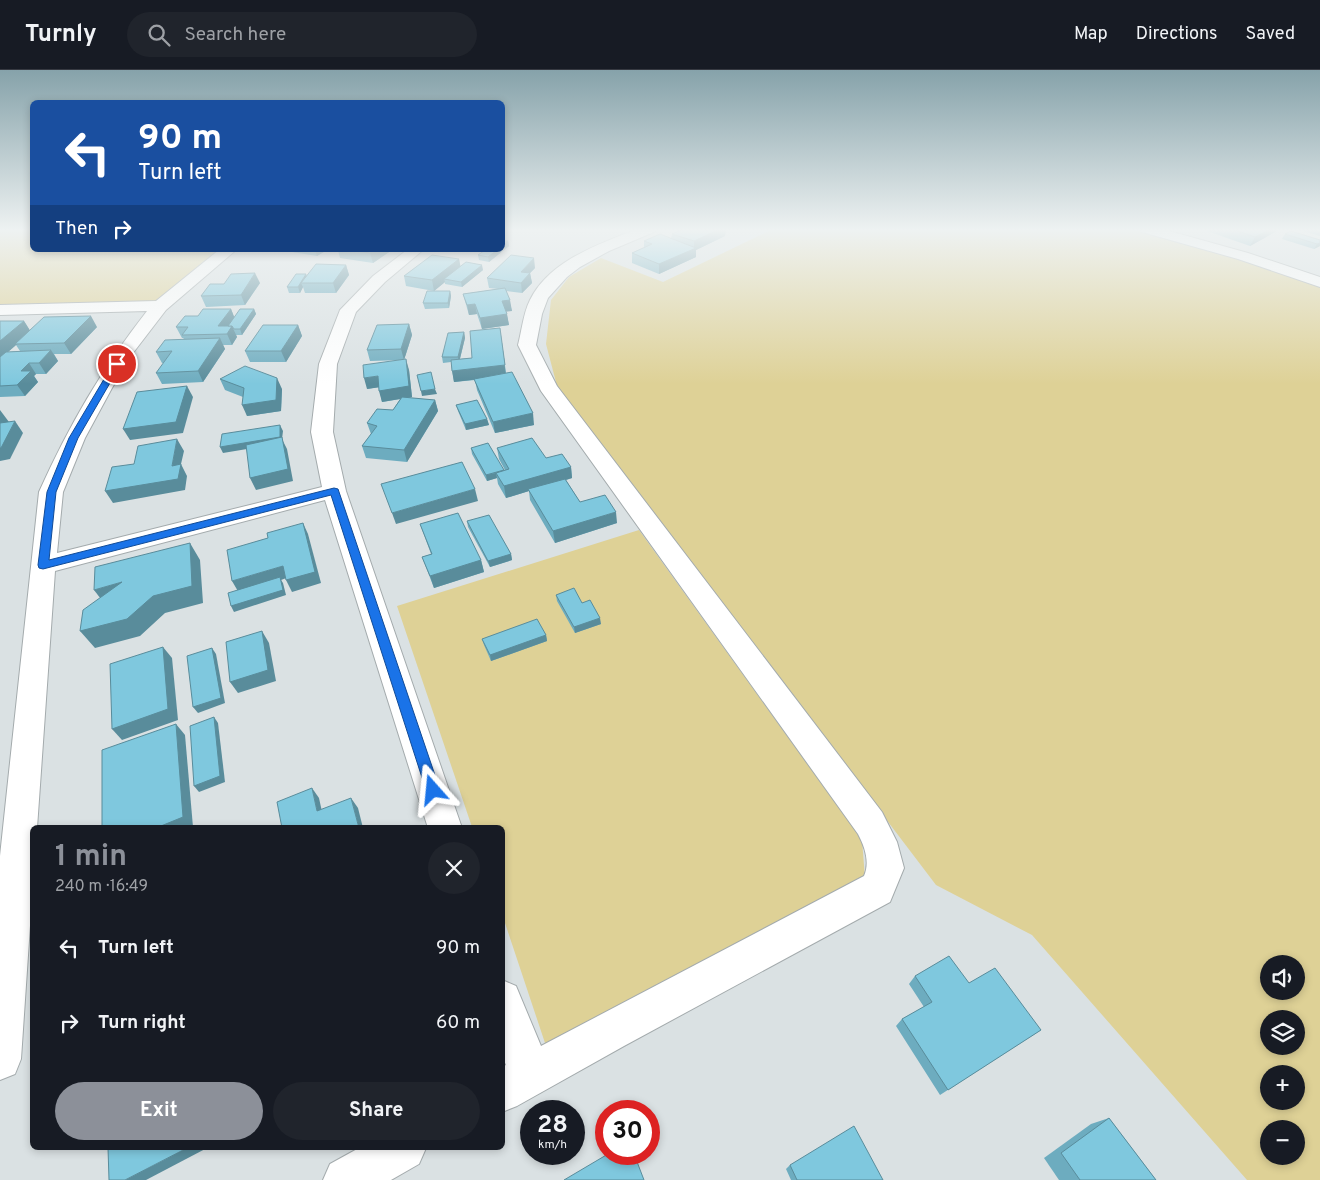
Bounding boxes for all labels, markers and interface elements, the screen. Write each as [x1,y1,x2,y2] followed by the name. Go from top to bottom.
[127,12,477,57] search box
[25,20,97,50] text: Turnly
[145,21,173,49] icon: search
[185,23,286,47] text: Search here
[1074,23,1108,46] text: Map
[1136,23,1218,46] text: Directions
[1246,23,1295,46] text: Saved
[138,117,222,161] text: 90 m
[55,120,120,185] icon: left
[138,160,221,187] text: Turn left
[108,215,136,243] icon: right
[55,217,98,241] text: Then
[96,343,138,385] pin
[103,350,131,378] icon: arrive
[406,763,458,815] position arrow
[55,839,127,876] text: 1 min
[428,842,480,894] button: close
[55,877,148,897] text: 240 m · 16:49
[55,934,83,962] icon: left
[98,936,174,960] text: Turn left
[436,936,480,960] text: 90 m
[1260,955,1305,1165] map controls
[1260,955,1305,1000] button: sound
[55,1009,83,1037] icon: right
[1260,1010,1305,1055] button: layers
[98,1011,186,1035] text: Turn right
[436,1011,480,1035] text: 60 m
[1260,1065,1305,1110] button: +
[55,1082,263,1140] button: Exit
[273,1082,480,1140] button: Share
[595,1100,660,1165] speed limit sign: 30
[537,1110,568,1142] text: 28
[1260,1120,1305,1165] button: −
[538,1137,567,1153] text: km/h

